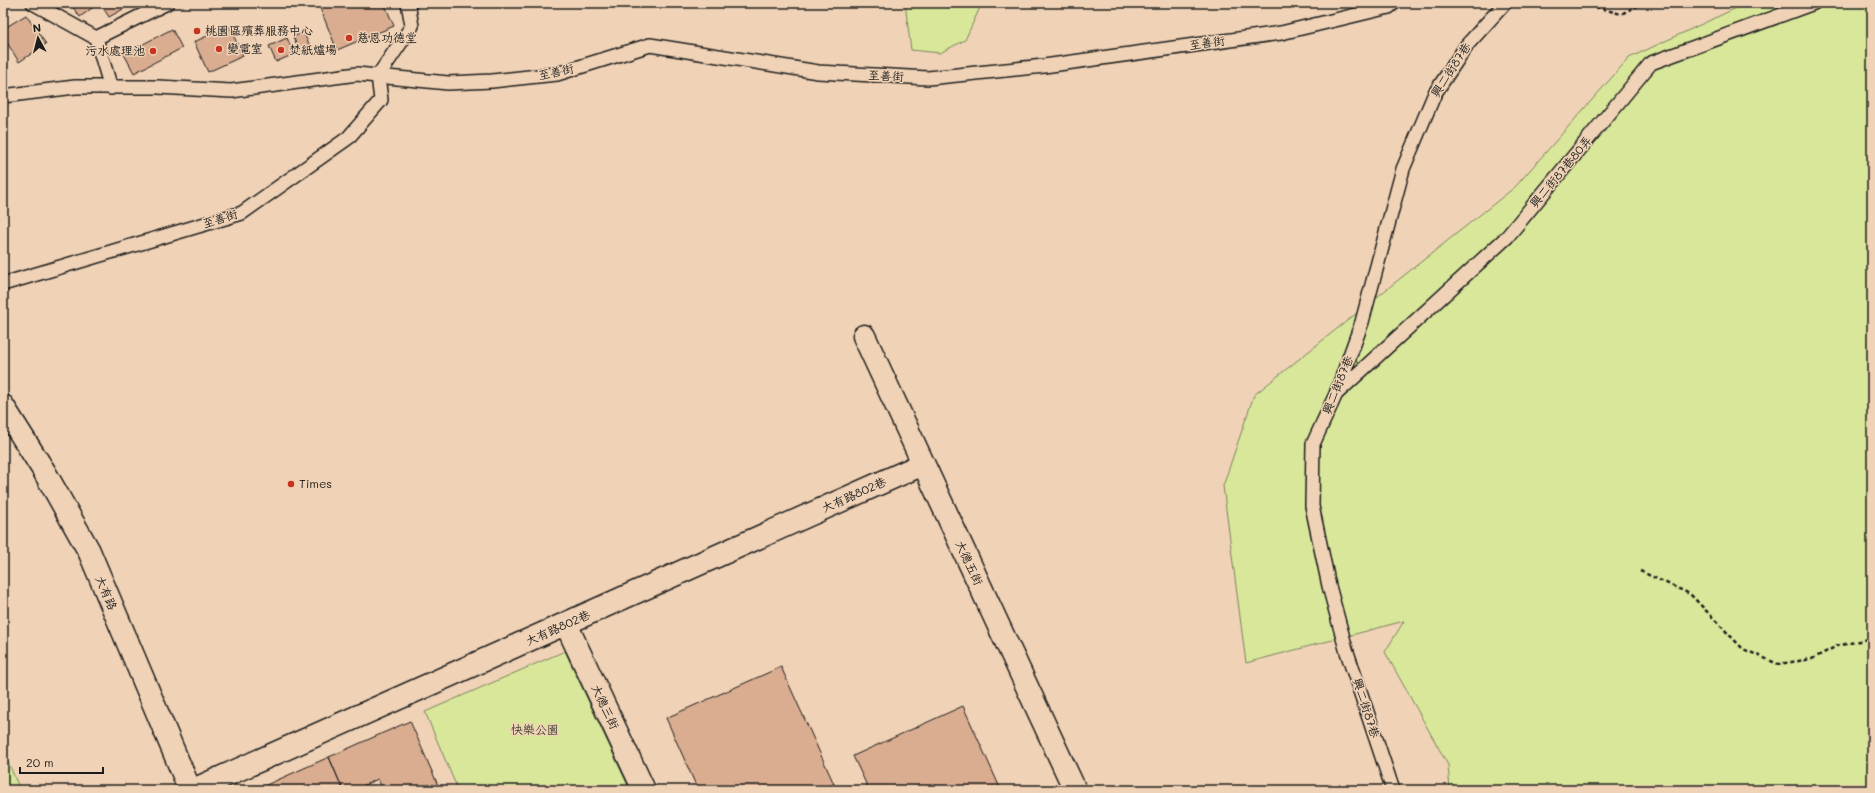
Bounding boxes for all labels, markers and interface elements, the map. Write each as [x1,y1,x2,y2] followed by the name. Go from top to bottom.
[18,18,58,58] north arrow
[32,20,42,36] text: N
[205,22,313,38] place label: 桃園區殯葬服務中心
[192,26,202,36] marker: 桃園區殯葬服務中心
[357,29,417,45] place label: 慈恩功德堂
[1188,32,1226,52] street label: 至善街
[344,33,354,43] marker: 慈恩功德堂
[1427,39,1474,100] street label: 興二街87巷
[227,40,263,56] place label: 變電室
[289,41,337,57] place label: 焚紙爐場
[85,42,145,58] place label: 污水處理池
[214,44,224,54] marker: 變電室
[276,45,286,55] marker: 焚紙爐場
[148,46,158,56] marker: 污水處理池
[537,59,575,83] street label: 至善街
[868,66,904,84] street label: 至善街
[1526,132,1595,210] street label: 興二街87巷80弄
[200,205,239,231] street label: 至善街
[1318,353,1356,416] street label: 興二街87巷
[819,473,889,516] street label: 大有路802巷
[299,475,332,491] place label: Times
[286,479,296,489] marker: Times
[953,537,987,588] street label: 大德五街
[93,573,121,612] street label: 大有路
[523,606,593,649] street label: 大有路802巷
[1350,676,1384,740] street label: 興二街87巷
[589,681,623,732] street label: 大德三街
[511,721,559,737] park label: 快樂公園
[20,749,103,775] scale bar
[26,754,54,770] text: 20 m

